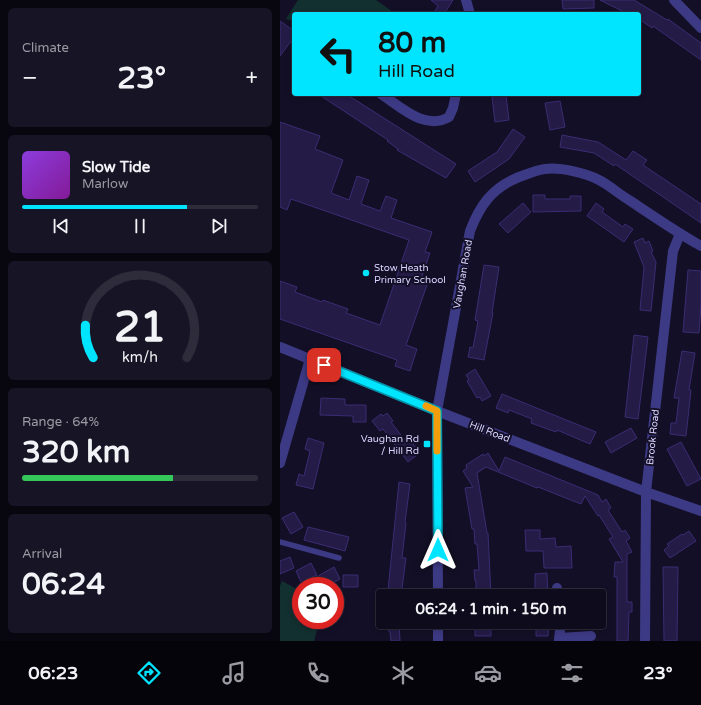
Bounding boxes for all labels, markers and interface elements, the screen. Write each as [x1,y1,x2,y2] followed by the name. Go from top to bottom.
[378,26,446,60] text: 80 m
[312,28,364,80] icon: left
[22,40,69,56] text: Climate
[117,60,166,97] text: 23°
[378,60,455,82] text: Hill Road
[22,65,38,91] text: −
[246,65,258,91] text: +
[82,158,150,176] text: Slow Tide
[82,176,128,192] text: Marlow
[50,215,72,237] icon: previous
[129,215,151,237] icon: pause
[208,215,230,237] icon: next
[451,239,475,310] street label: Vaughan Road
[374,262,446,286] place label: Stow Heath Primary School
[361,268,371,278] marker: Stow Heath Primary School
[114,303,166,353] text: 21
[307,348,341,382] pin
[122,349,158,366] text: km/h
[313,354,335,376] icon: arrive
[644,409,662,466] street label: Brook Road
[22,414,99,430] text: Range · 64%
[468,419,512,445] street label: Hill Road
[361,433,419,457] place label: Vaughan Rd / Hill Rd
[22,434,130,471] text: 320 km
[422,439,432,449] marker: Vaughan Rd / Hill Rd
[417,529,459,571] position arrow
[22,546,62,562] text: Arrival
[22,566,105,603] text: 06:24
[292,577,344,629] speed limit sign: 30
[416,600,566,618] text: 06:24 · 1 min · 150 m
[135,659,163,687] icon: directions
[220,659,248,687] icon: music
[304,659,332,687] icon: phone
[389,659,417,687] icon: climate
[474,659,502,687] icon: car
[558,659,586,687] icon: filters
[28,662,78,684] text: 06:23
[643,662,673,684] text: 23°

